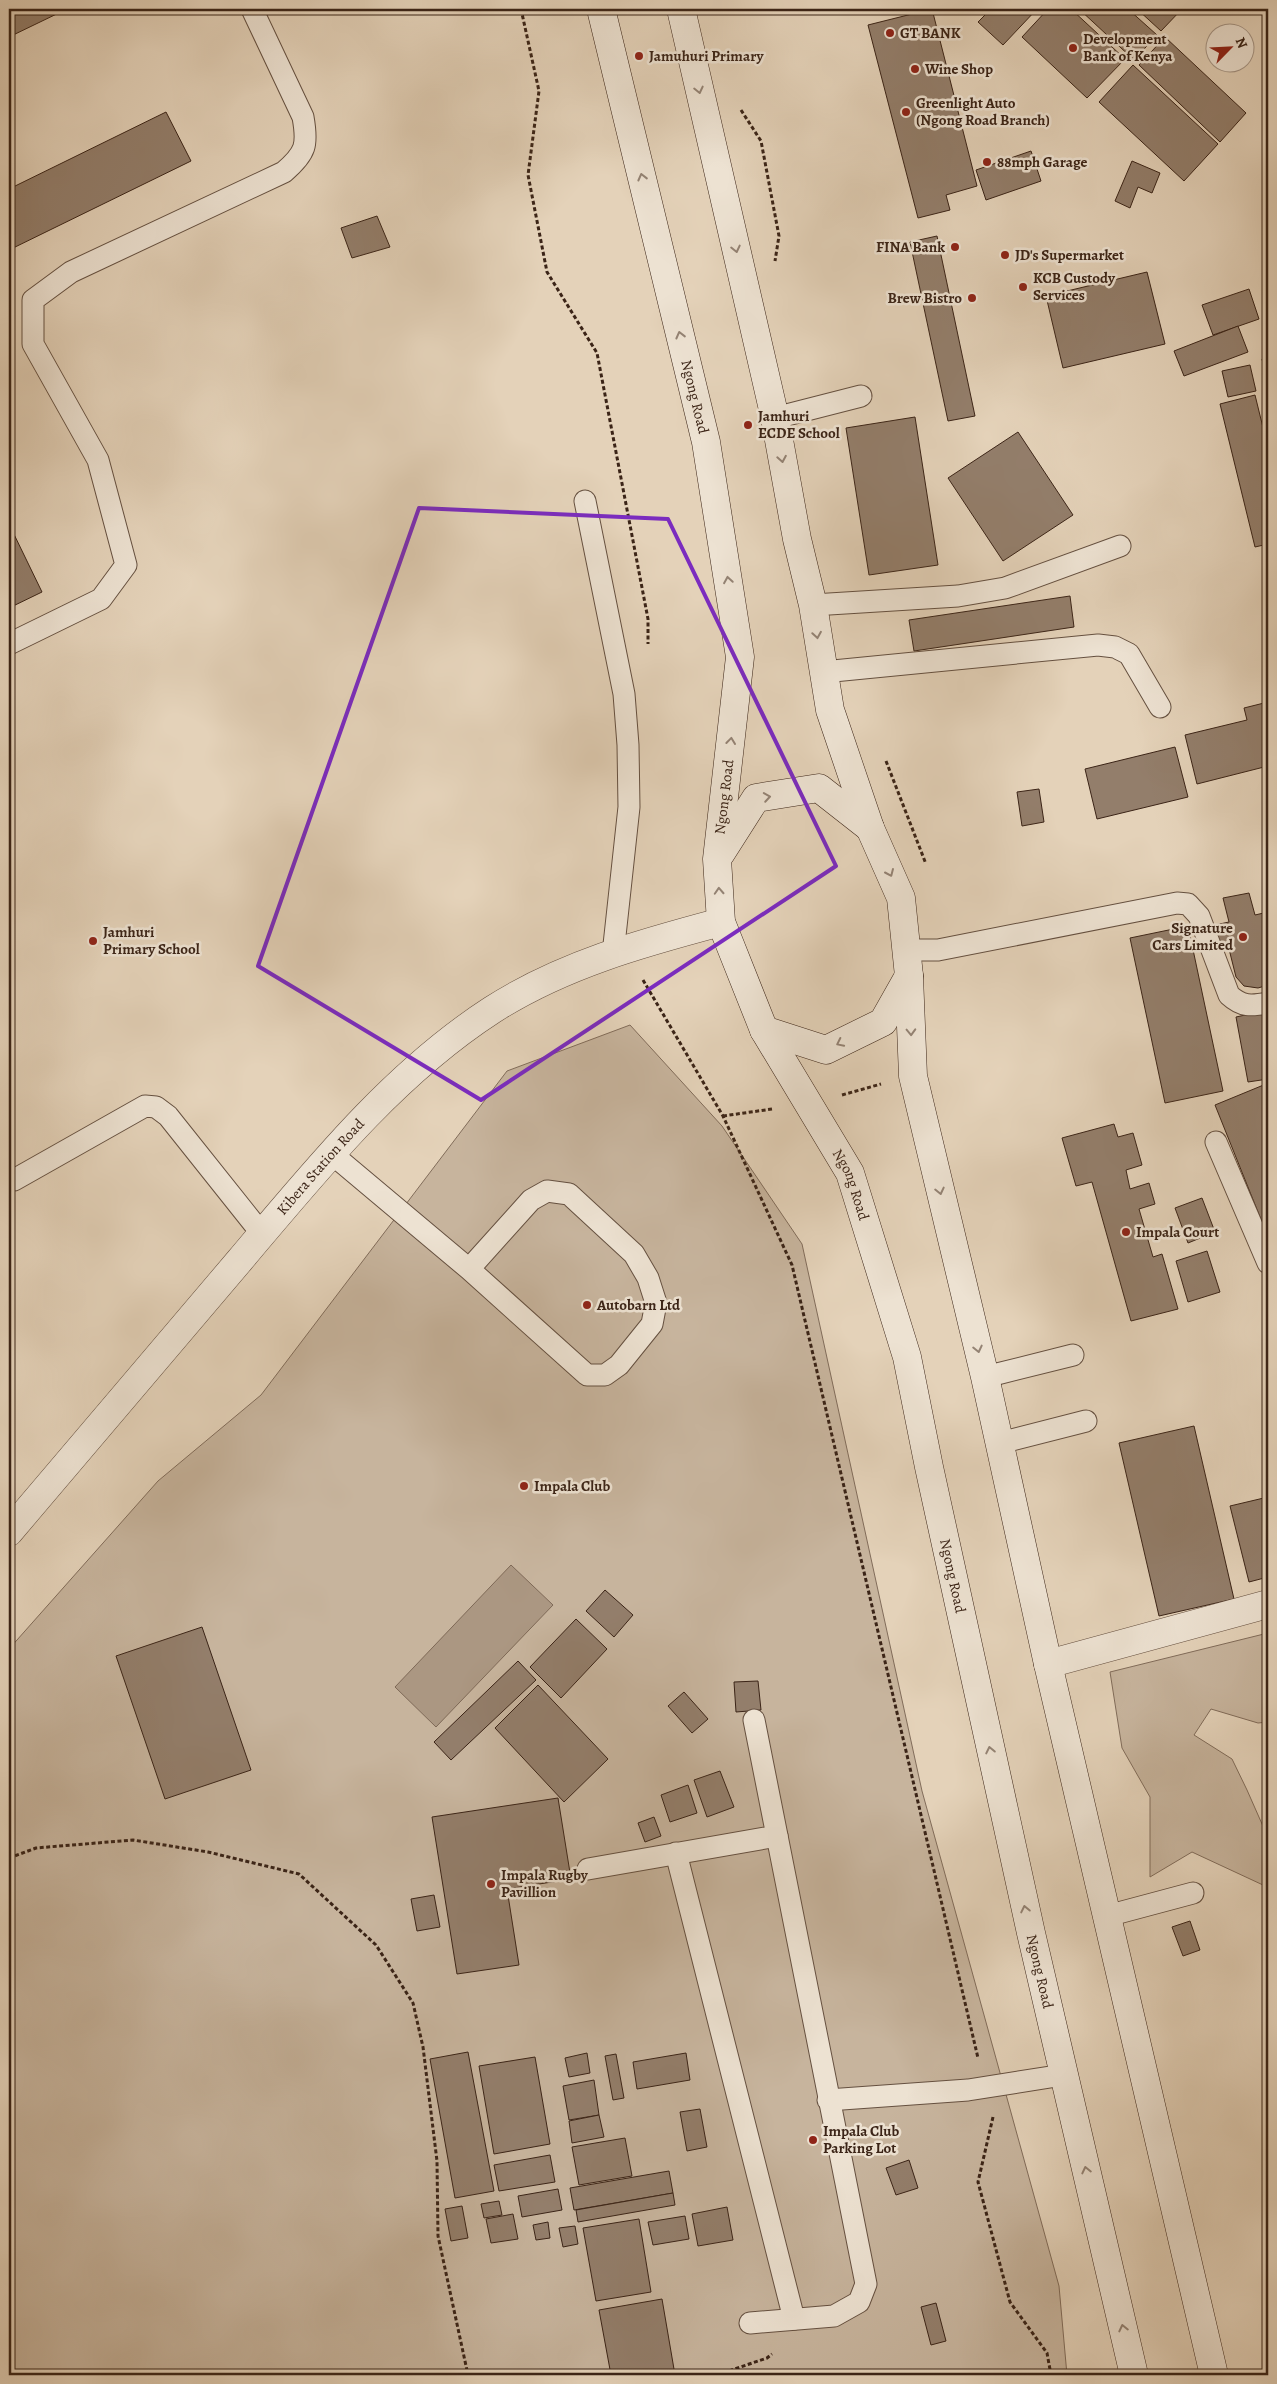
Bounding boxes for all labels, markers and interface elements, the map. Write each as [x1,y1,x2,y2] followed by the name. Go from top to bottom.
[1204,22,1254,72] north arrow
[900,23,961,43] place label: GT BANK
[884,27,896,39] marker: GT BANK
[1083,29,1173,66] place label: Development Bank of Kenya
[1231,34,1252,51] text: N
[1067,42,1079,54] marker: Development Bank of Kenya
[649,46,765,66] place label: Jamuhuri Primary
[633,50,645,62] marker: Jamuhuri Primary
[924,59,993,79] place label: Wine Shop
[909,63,921,75] marker: Wine Shop
[693,86,704,95] one-way arrow
[916,93,1050,130] place label: Greenlight Auto (Ngong Road Branch)
[900,106,912,118] marker: Greenlight Auto (Ngong Road Branch)
[997,152,1088,172] place label: 88mph Garage
[981,156,993,168] marker: 88mph Garage
[637,173,648,182] one-way arrow
[876,237,945,257] place label: FINA Bank
[949,241,961,253] marker: FINA Bank
[730,244,741,253] one-way arrow
[1015,245,1124,265] place label: JD's Supermarket
[999,249,1011,261] marker: JD's Supermarket
[1033,268,1116,305] place label: KCB Custody Services
[1017,281,1029,293] marker: KCB Custody Services
[888,288,962,308] place label: Brew Bistro
[966,292,978,304] marker: Brew Bistro
[675,331,686,340] one-way arrow
[676,358,714,437] street label: Ngong Road
[758,406,840,443] place label: Jamhuri ECDE School
[742,419,754,431] marker: Jamhuri ECDE School
[777,454,787,463] one-way arrow
[723,576,734,584] one-way arrow
[812,631,822,640] one-way arrow
[725,737,736,745] one-way arrow
[709,757,739,836] street label: Ngong Road
[763,792,771,802] one-way arrow
[884,868,895,877] one-way arrow
[713,887,724,895] one-way arrow
[1152,918,1234,955] place label: Signature Cars Limited
[103,922,200,959] place label: Jamhuri Primary School
[1237,931,1249,943] marker: Signature Cars Limited
[87,935,99,947] marker: Jamhuri Primary School
[906,1028,917,1036] one-way arrow
[836,1037,845,1047] one-way arrow
[272,1114,369,1219] street label: Kibera Station Road
[828,1145,874,1224] street label: Ngong Road
[935,1187,945,1195] one-way arrow
[1136,1222,1219,1242] place label: Impala Court
[1120,1226,1132,1238] marker: Impala Court
[596,1295,681,1315] place label: Autobarn Ltd
[581,1299,593,1311] marker: Autobarn Ltd
[972,1345,983,1354] one-way arrow
[534,1476,611,1496] place label: Impala Club
[518,1480,530,1492] marker: Impala Club
[935,1537,971,1616] street label: Ngong Road
[986,1746,996,1755] one-way arrow
[501,1865,589,1902] place label: Impala Rugby Pavillion
[485,1878,497,1890] marker: Impala Rugby Pavillion
[1020,1905,1031,1913] one-way arrow
[1022,1932,1058,2011] street label: Ngong Road
[823,2121,900,2158] place label: Impala Club Parking Lot
[807,2134,819,2146] marker: Impala Club Parking Lot
[1081,2165,1092,2174] one-way arrow
[1118,2323,1129,2332] one-way arrow

